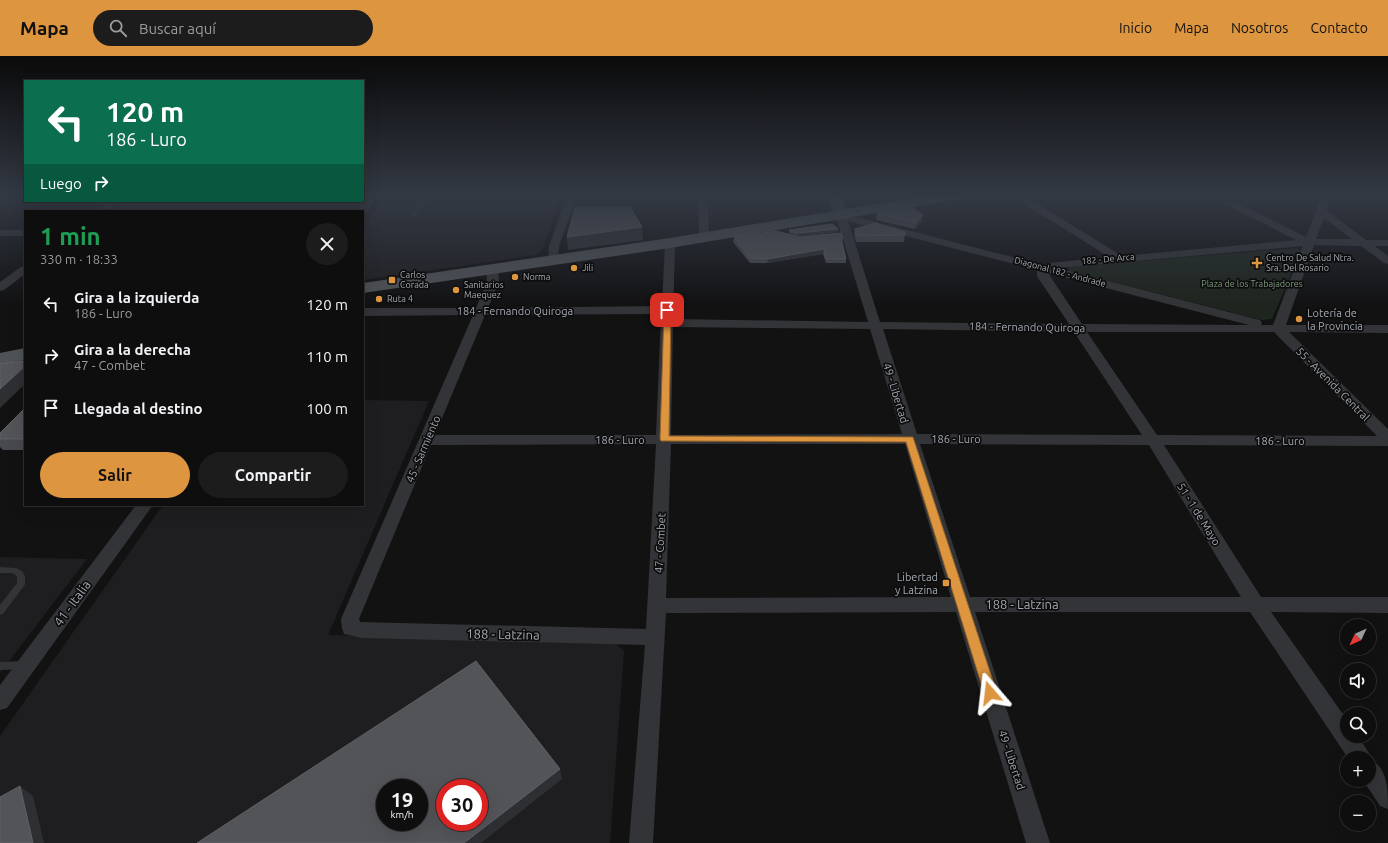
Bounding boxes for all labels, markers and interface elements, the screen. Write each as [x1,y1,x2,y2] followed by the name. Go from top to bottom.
[93,10,373,46] search box
[20,17,69,39] text: Mapa
[107,17,129,39] icon: search
[139,20,216,37] text: Buscar aquí
[1119,20,1152,36] text: Inicio
[1174,20,1209,36] text: Mapa
[1231,20,1288,36] text: Nosotros
[1310,20,1368,36] text: Contacto
[40,96,92,148] icon: left
[106,96,184,127] text: 120 m
[106,129,187,149] text: 186 - Luro
[90,172,112,194] icon: right
[40,175,82,192] text: Luego
[40,223,101,250] text: 1 min
[306,223,348,265] button: close
[40,252,118,266] text: 330 m · 18:33
[1081,252,1135,266] street label: 182 - De Arca
[1266,253,1354,273] place label: Centro De Salud Ntra. Sra. Del Rosario
[1013,255,1107,289] street label: Diagonal 182 - Andrade
[1251,257,1263,269] marker: Centro De Salud Ntra. Sra. Del Rosario
[569,263,579,273] marker: Jili
[582,263,593,273] place label: Jili
[400,270,429,290] place label: Carlos Corada
[510,272,520,282] marker: Norma
[523,272,551,282] place label: Norma
[387,275,397,285] marker: Carlos Corada
[1201,279,1303,289] park label: Plaza de los Trabajadores
[464,280,504,300] place label: Sanitarios Maequez
[451,285,461,295] marker: Sanitarios Maequez
[74,289,200,306] text: Gira a la izquierda
[40,293,62,315] icon: left
[650,293,684,327] pin
[374,294,384,304] marker: Ruta 4
[387,294,413,304] place label: Ruta 4
[306,296,348,313] text: 120 m
[656,299,678,321] icon: arrive
[457,305,573,317] street label: 184 - Fernando Quiroga
[74,306,132,320] text: 186 - Luro
[1307,307,1363,332] place label: Lotería de la Provincia
[1294,314,1304,324] marker: Lotería de la Provincia
[969,320,1085,334] street label: 184 - Fernando Quiroga
[74,341,191,358] text: Gira a la derecha
[40,345,62,367] icon: right
[1294,345,1372,423] street label: 55 - Avenida Central
[306,348,348,365] text: 110 m
[74,358,145,372] text: 47 - Combet
[881,362,911,424] street label: 49 - Libertad
[40,397,62,419] icon: arrive
[74,400,203,417] text: Llegada al destino
[306,400,348,417] text: 100 m
[404,414,442,484] street label: 45 - Sarmiento
[931,433,981,445] street label: 186 - Luro
[595,434,645,446] street label: 186 - Luro
[1255,435,1305,447] street label: 186 - Luro
[40,452,190,498] button: Salir
[198,452,348,498] button: Compartir
[1175,481,1223,547] street label: 51 - 1 de Mayo
[652,512,668,573] street label: 47 - Combet
[895,571,938,596] place label: Libertad y Latzina
[51,578,93,628] street label: 41 - Italia
[941,578,951,588] marker: Libertad y Latzina
[985,597,1059,611] street label: 188 - Latzina
[1340,619,1376,655] north arrow
[1340,619,1376,831] map controls
[466,626,540,642] street label: 188 - Latzina
[1340,663,1376,699] button: sound
[969,672,1011,714] position arrow
[1340,707,1376,743] button: search
[997,729,1027,791] street label: 49 - Libertad
[1340,751,1376,787] button: +
[436,779,488,831] speed limit sign: 30
[391,788,413,811] text: 19
[1340,795,1376,831] button: −
[390,809,414,820] text: km/h

